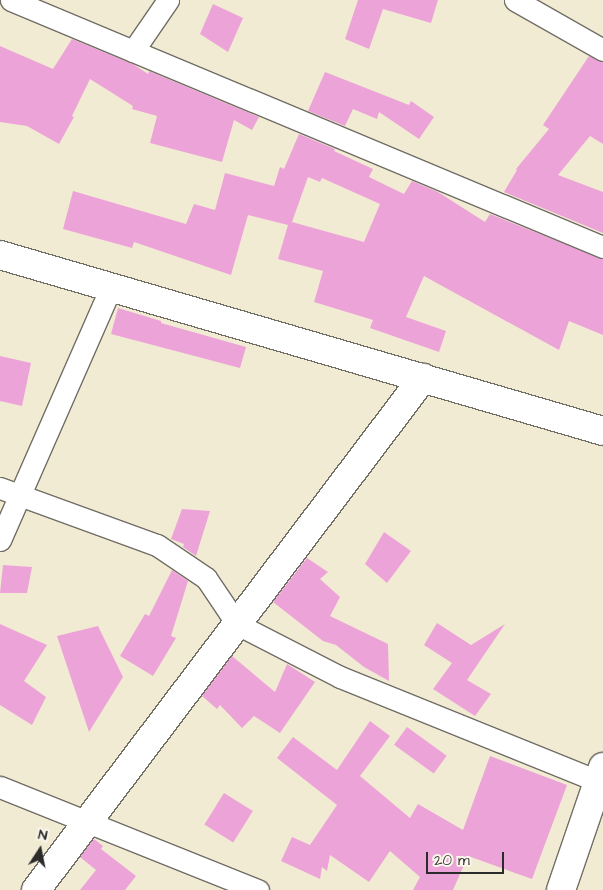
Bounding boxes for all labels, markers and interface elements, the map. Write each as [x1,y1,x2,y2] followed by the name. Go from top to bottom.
[15,825,65,875] north arrow
[37,825,49,846] text: N
[428,842,506,874] scale bar
[434,850,470,871] text: 20 m

